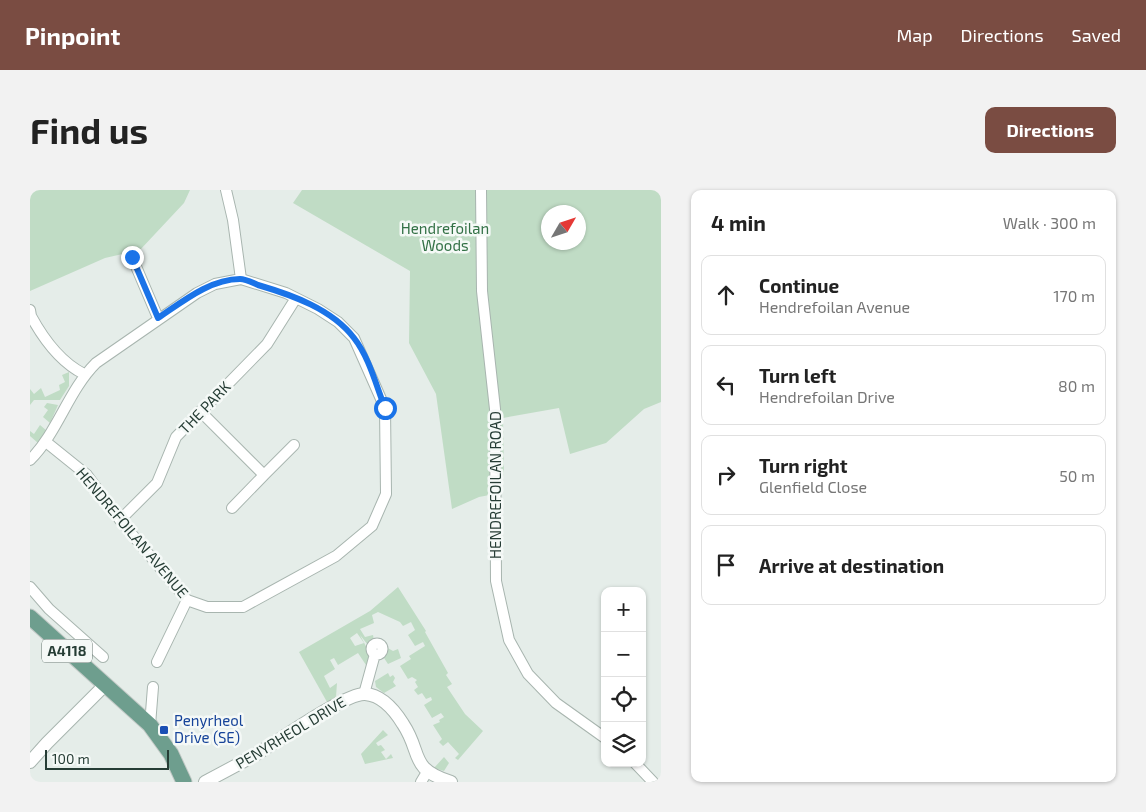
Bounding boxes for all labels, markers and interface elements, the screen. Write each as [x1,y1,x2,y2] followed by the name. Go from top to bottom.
[25,21,120,50] text: Pinpoint
[896,24,933,46] text: Map
[961,24,1044,46] text: Directions
[1072,24,1121,46] text: Saved
[985,107,1116,153] button: Directions
[30,109,148,151] text: Find us
[541,205,586,250] north arrow
[711,210,766,235] text: 4 min
[1003,213,1096,232] text: Walk · 300 m
[401,219,489,254] park label: Hendrefoilan Woods
[121,246,144,269] route end
[759,274,839,297] text: Continue
[712,281,740,309] icon: ahead
[1053,286,1095,305] text: 170 m
[759,297,910,316] text: Hendrefoilan Avenue
[759,364,836,387] text: Turn left
[712,371,740,399] icon: left
[1058,376,1095,395] text: 80 m
[175,377,234,437] street label: THE PARK
[759,387,895,406] text: Hendrefoilan Drive
[374,397,397,420] route start
[486,411,504,559] street label: HENDREFOILAN ROAD
[759,454,847,477] text: Turn right
[712,461,740,489] icon: right
[73,464,193,601] street label: HENDREFOILAN AVENUE
[1059,466,1095,485] text: 50 m
[759,477,867,496] text: Glenfield Close
[712,551,740,579] icon: arrive
[759,554,944,577] text: Arrive at destination
[601,587,646,767] map controls
[601,587,646,632] button: +
[601,632,646,677] button: −
[42,640,92,662] road number: A4118
[601,677,646,722] button: locate
[232,692,349,772] street label: PENYRHEOL DRIVE
[174,711,244,746] place label: Penyrheol Drive (SE)
[601,722,646,767] button: layers
[158,724,170,736] marker: Penyrheol Drive (SE)
[45,747,169,770] scale bar
[52,750,90,767] text: 100 m

